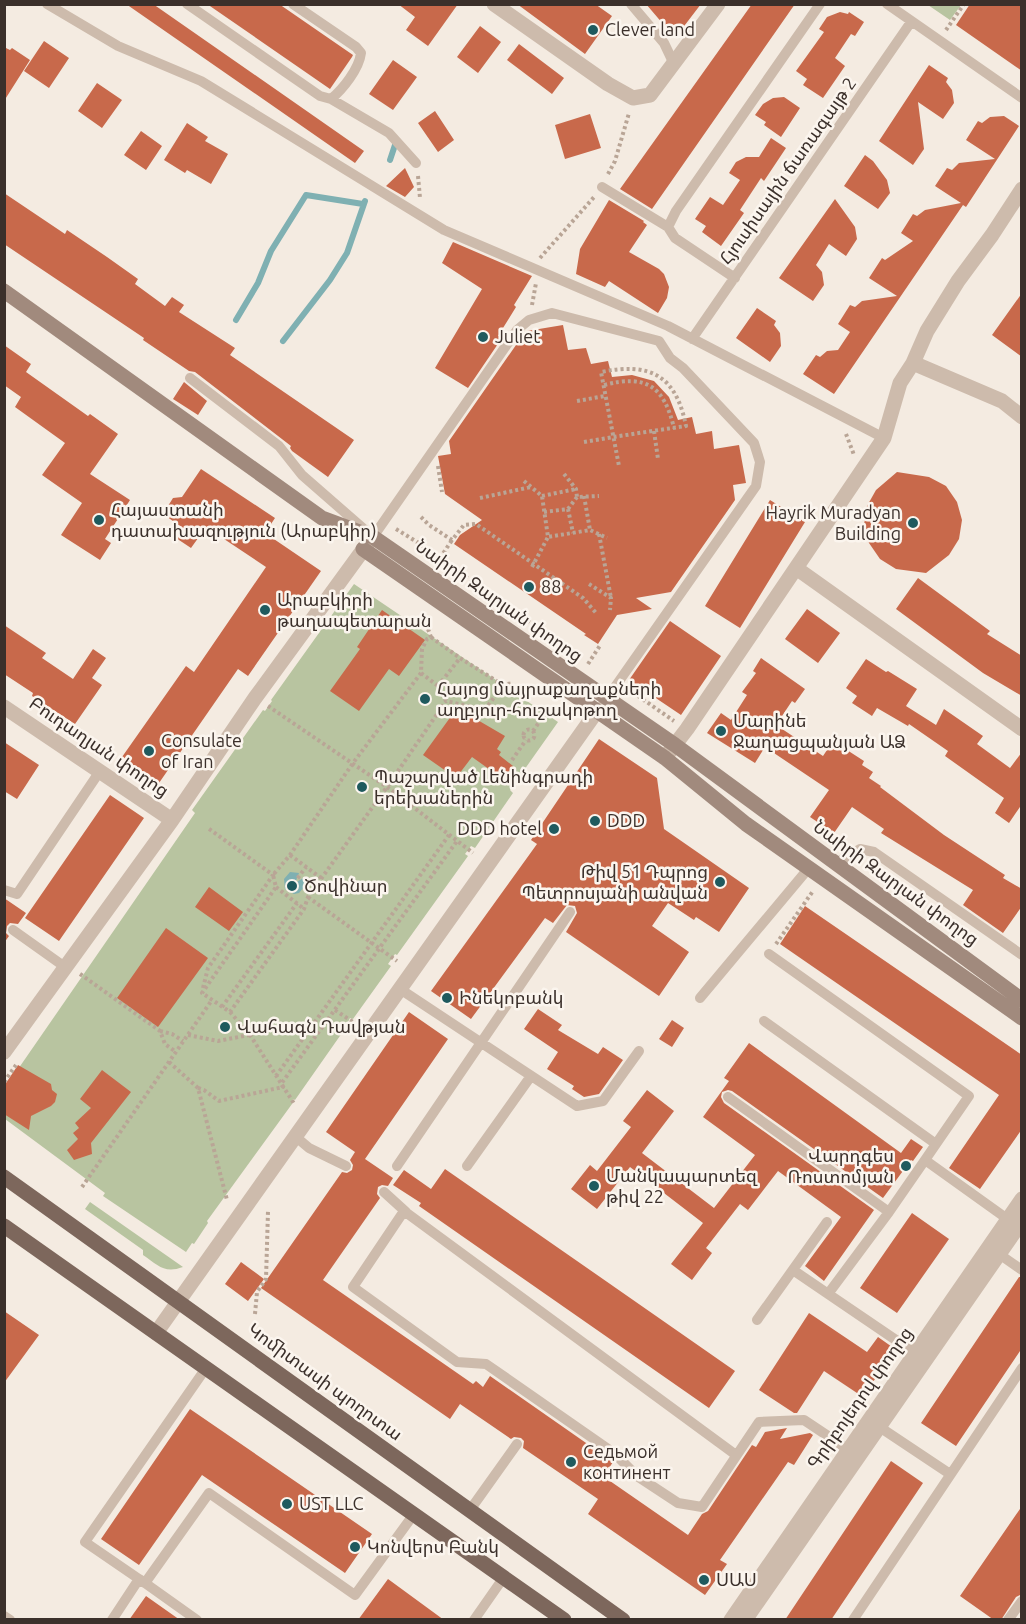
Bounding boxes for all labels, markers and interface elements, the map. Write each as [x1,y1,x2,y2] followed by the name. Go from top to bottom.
[605,19,695,39] place label: Clever land
[586,23,600,37] marker: Clever land
[715,73,860,268] street label: Հյուսիսային ճառագայթ 2
[495,326,540,346] place label: Juliet
[476,330,490,344] marker: Juliet
[111,499,377,541] place label: Հայաստանի դատախազություն (Արաբկիր)
[765,502,901,543] place label: Hayrik Muradyan Building
[92,513,106,527] marker: Հայաստանի դատախազություն (Արաբկիր)
[906,516,920,530] marker: Hayrik Muradyan Building
[412,535,587,666] street label: Նաիրի Զարյան փողոց
[541,576,561,596] place label: 88
[522,580,536,594] marker: 88
[277,589,432,631] place label: Արաբկիրի թաղապետարան
[258,603,272,617] marker: Արաբկիրի թաղապետարան
[437,678,661,720] place label: Հայոց մայրաքաղաքների աղբյուր-հուշակոթող
[26,692,173,801] street label: Բուդաղյան փողոց
[418,692,432,706] marker: Հայոց մայրաքաղաքների աղբյուր-հուշակոթող
[733,710,906,752] place label: Մարինե Ջաղացպանյան ԱՁ
[714,724,728,738] marker: Մարինե Ջաղացպանյան ԱՁ
[161,730,242,771] place label: Consulate of Iran
[142,744,156,758] marker: Consulate of Iran
[374,766,593,808] place label: Պաշարված Լենինգրադի երեխաներին
[355,780,369,794] marker: Պաշարված Լենինգրադի երեխաներին
[607,810,645,830] place label: DDD
[588,814,602,828] marker: DDD
[810,816,983,950] street label: Նաիրի Զարյան փողոց
[457,818,542,838] place label: DDD hotel
[547,822,561,836] marker: DDD hotel
[522,861,708,903] place label: Թիվ 51 Դպրոց Պետրոսյանի անվան
[304,875,388,896] place label: Ծովինար
[713,875,727,889] marker: Թիվ 51 Դպրոց Պետրոսյանի անվան
[285,879,299,893] marker: Ծովինար
[459,987,564,1008] place label: Ինեկոբանկ
[440,991,454,1005] marker: Ինեկոբանկ
[237,1016,406,1037] place label: Վահագն Դավթյան
[218,1020,232,1034] marker: Վահագն Դավթյան
[788,1145,894,1187] place label: Վարդգես Ռոստոմյան
[899,1159,913,1173] marker: Վարդգես Ռոստոմյան
[606,1165,758,1207] place label: Մանկապարտեզ թիվ 22
[587,1179,601,1193] marker: Մանկապարտեզ թիվ 22
[244,1318,407,1445] street label: Կոմիտասի պողոտա
[803,1323,917,1473] street label: Գրիբոյեդով փողոց
[583,1441,671,1482] place label: Седьмой континент
[564,1455,578,1469] marker: Седьмой континент
[299,1493,364,1513] place label: UST LLC
[280,1497,294,1511] marker: UST LLC
[367,1536,499,1557] place label: Կոնվերս Բանկ
[348,1540,362,1554] marker: Կոնվերս Բանկ
[716,1569,757,1589] place label: ՍԱՍ
[697,1573,711,1587] marker: ՍԱՍ

